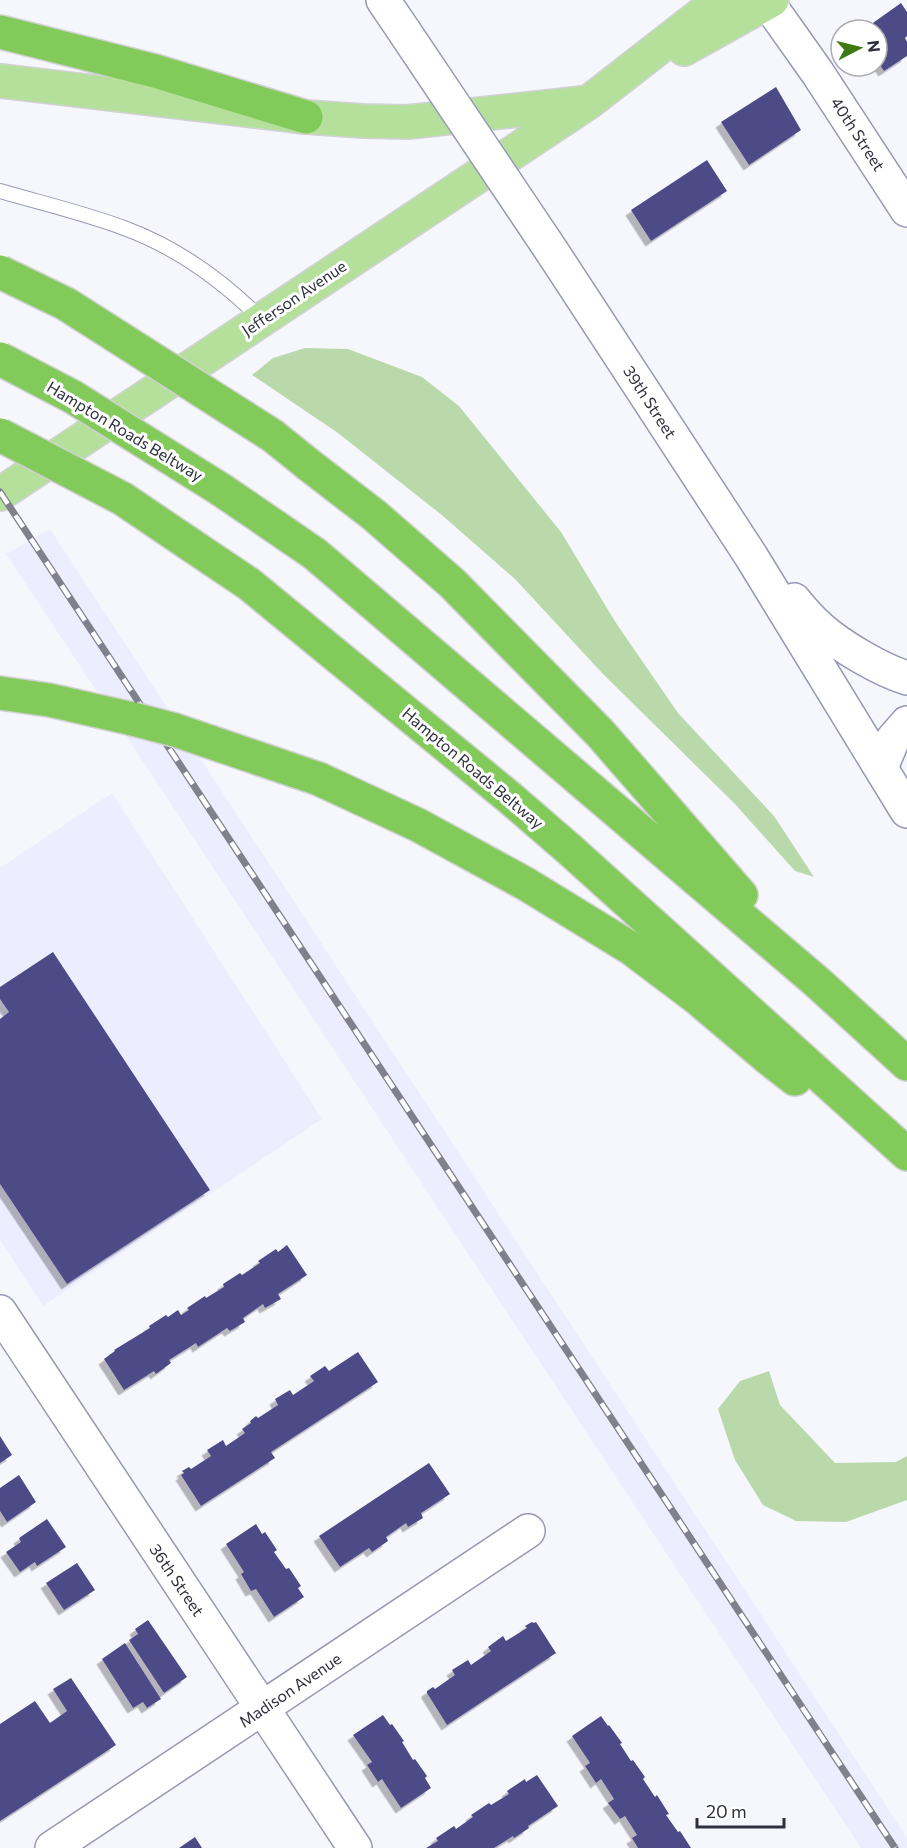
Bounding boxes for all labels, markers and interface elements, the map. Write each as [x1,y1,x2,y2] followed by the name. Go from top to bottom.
[829,18,889,78] north arrow
[864,39,885,53] text: N
[828,93,890,175] street label: 40th Street
[238,256,350,340] street label: Jefferson Avenue
[620,362,681,442] street label: 39th Street
[44,377,206,485] street label: Hampton Roads Beltway
[399,703,548,832] street label: Hampton Roads Beltway
[146,1540,209,1620] street label: 36th Street
[235,1648,344,1731] street label: Madison Avenue
[697,1791,784,1829] scale bar
[706,1800,747,1822] text: 20 m

